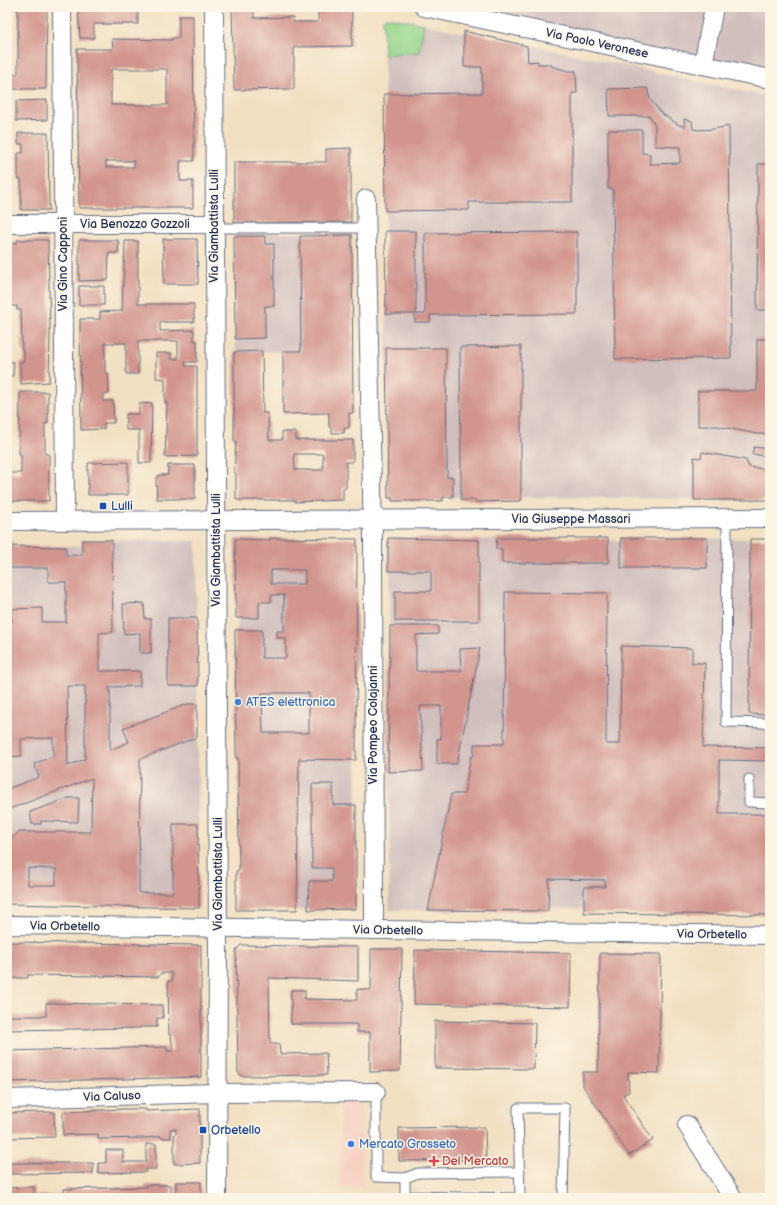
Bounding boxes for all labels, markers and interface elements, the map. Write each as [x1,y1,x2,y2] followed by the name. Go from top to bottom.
[544,25,650,62] street label: Via Paolo Veronese
[207,169,222,283] street label: Via Giambattista Lulli
[56,217,71,311] street label: Via Gino Capponi
[80,217,190,232] street label: Via Benozzo Gozzoli
[209,493,224,607] street label: Via Giambattista Lulli
[111,499,133,514] place label: Lulli
[98,501,108,511] marker: Lulli
[511,512,631,527] street label: Via Giuseppe Massari
[366,665,381,784] street label: Via Pompeo Colajanni
[246,695,336,710] place label: ATES elettronica
[233,697,243,707] marker: ATES elettronica
[211,817,226,931] street label: Via Giambattista Lulli
[30,918,100,935] street label: Via Orbetello
[353,922,423,939] street label: Via Orbetello
[677,926,747,943] street label: Via Orbetello
[83,1088,141,1105] street label: Via Caluso
[211,1123,261,1138] place label: Orbetello
[198,1125,208,1135] marker: Orbetello
[359,1137,456,1152] place label: Mercato Grosseto
[346,1139,356,1149] marker: Mercato Grosseto
[442,1154,509,1169] place label: Del Mercato
[429,1156,439,1166] marker: Del Mercato

